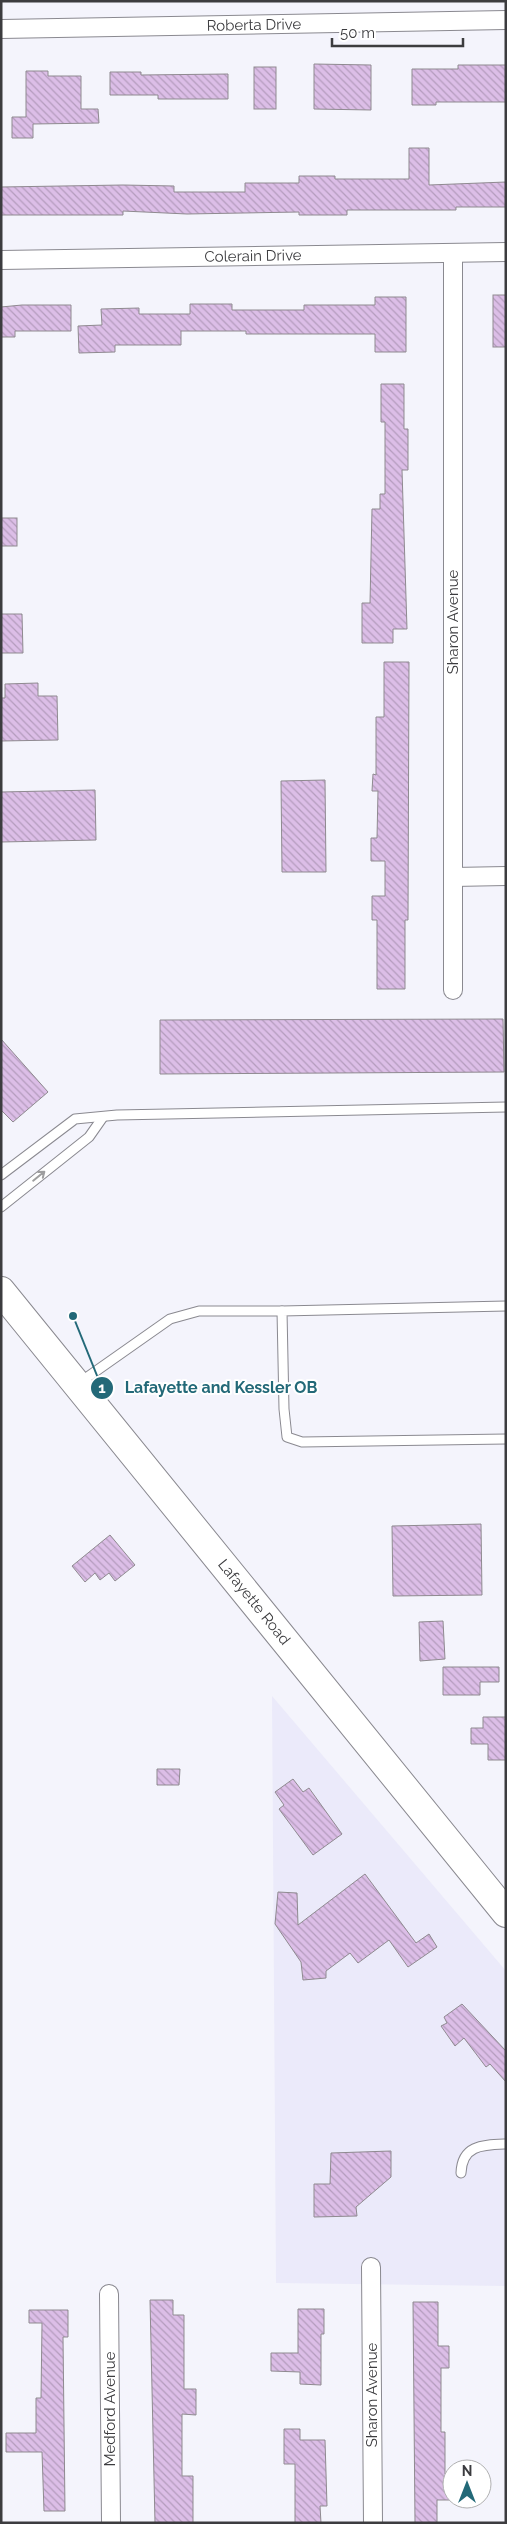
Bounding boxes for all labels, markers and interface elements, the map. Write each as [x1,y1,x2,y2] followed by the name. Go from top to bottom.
[207,15,302,35] street label: Roberta Drive
[332,15,463,47] scale bar
[340,24,375,42] text: 50 m
[204,246,302,266] street label: Colerain Drive
[444,569,462,674] street label: Sharon Avenue
[32,1171,45,1182] one-way arrow
[89,1372,327,1403] callout: Lafayette and Kessler OB
[125,1378,317,1397] text: Lafayette and Kessler OB
[98,1379,106,1397] text: 1
[214,1556,294,1648] street label: Lafayette Road
[363,2342,381,2447] street label: Sharon Avenue
[101,2351,119,2467] street label: Medford Avenue
[442,2459,492,2509] north arrow
[462,2463,472,2479] text: N

